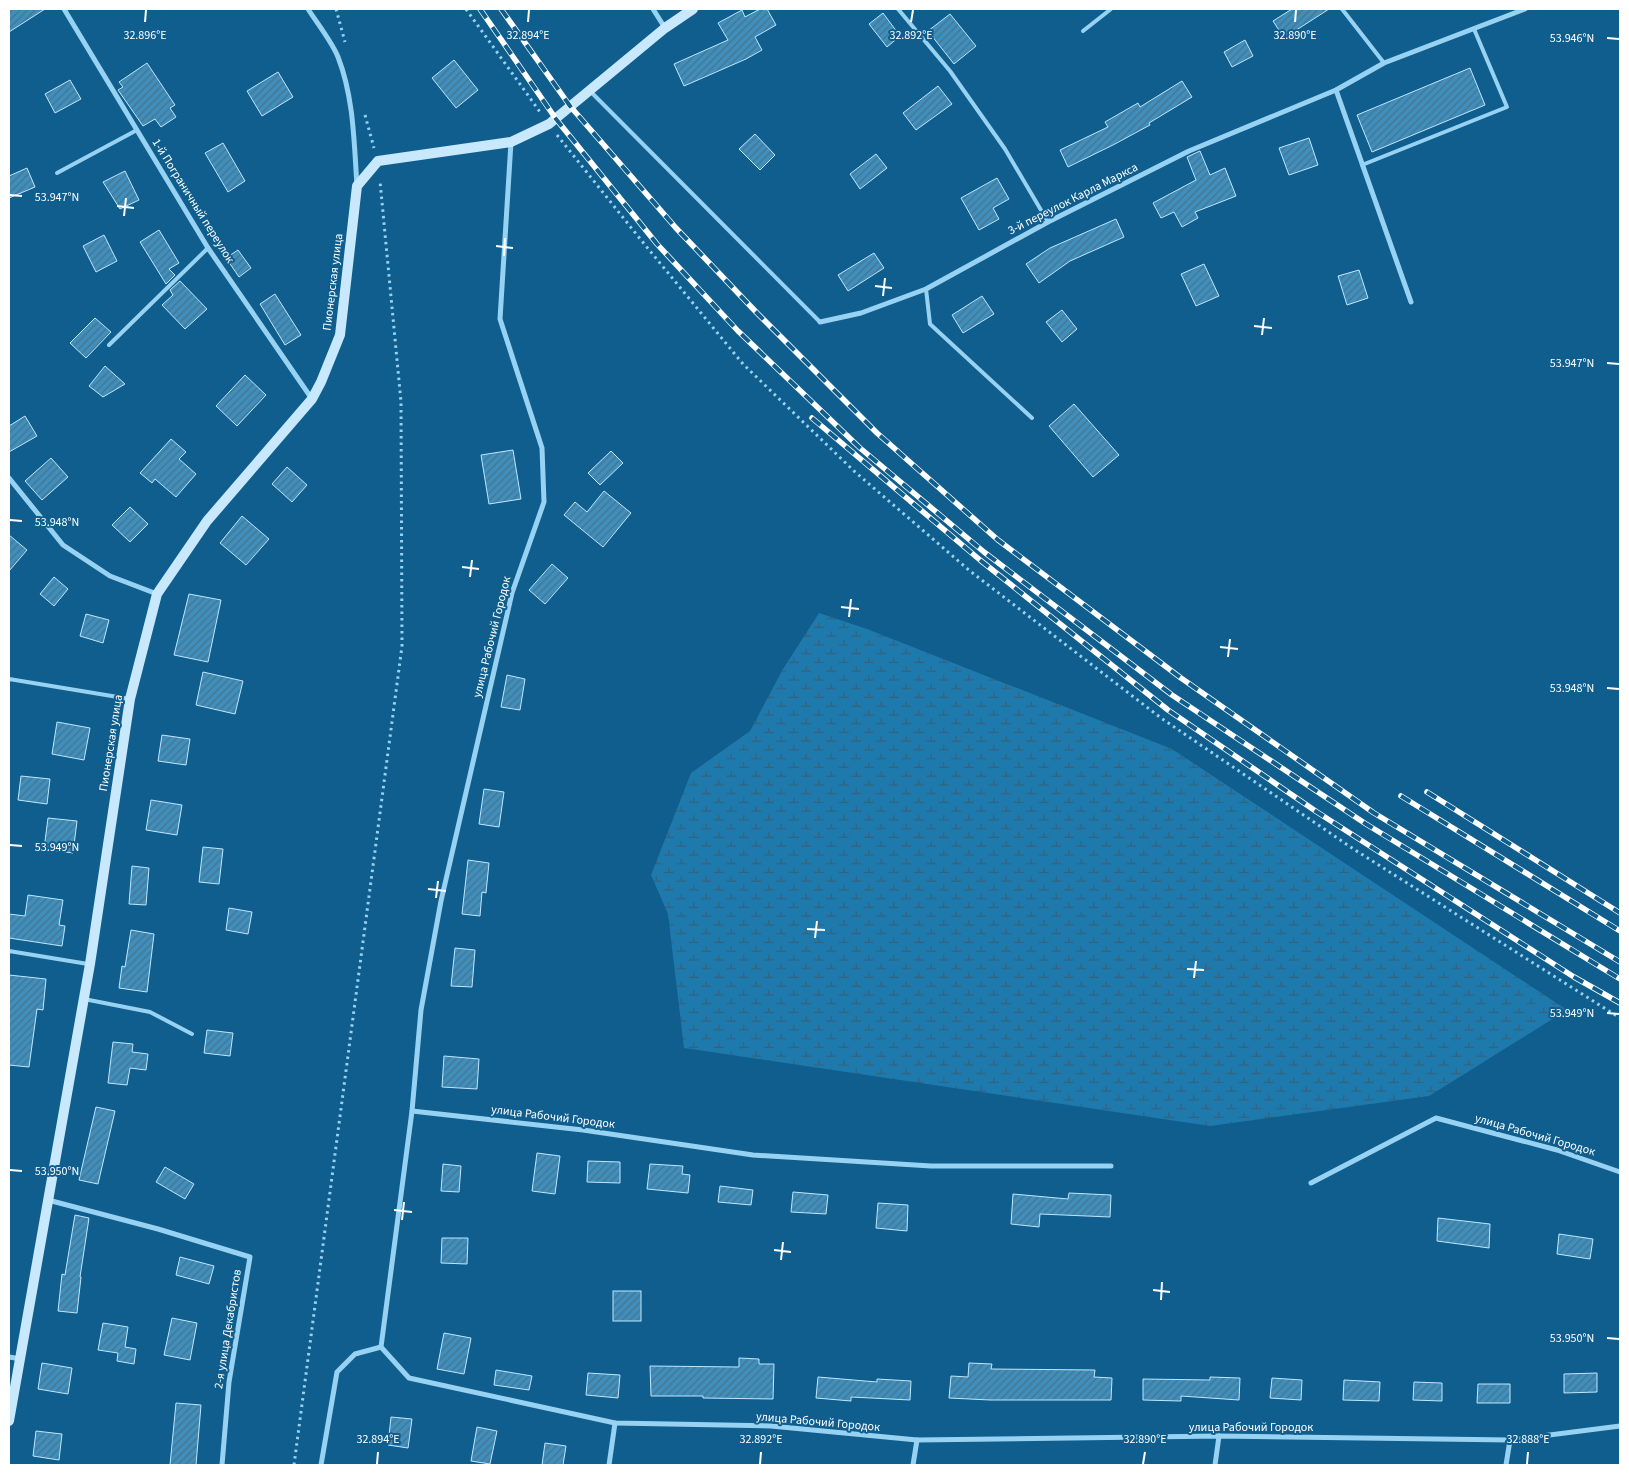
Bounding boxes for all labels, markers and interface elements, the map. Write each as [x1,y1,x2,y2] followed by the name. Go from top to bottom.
[123,27,167,44] text: 32.896°E
[506,27,550,44] text: 32.894°E
[889,27,933,44] text: 32.892°E
[1273,27,1317,44] text: 32.890°E
[1550,30,1594,47] text: 53.946°N
[148,135,238,267] street label: 1-й Пограничный переулок
[1005,159,1141,239] street label: 3-й переулок Карла Маркса
[35,189,79,206] text: 53.947°N
[319,232,347,332] street label: Пионерская улица
[1550,355,1594,372] text: 53.947°N
[35,514,79,531] text: 53.948°N
[469,574,515,699] street label: улица Рабочий Городок
[1550,680,1594,697] text: 53.948°N
[95,693,127,793] street label: Пионерская улица
[35,839,79,856] text: 53.949°N
[1550,1005,1594,1022] text: 53.949°N
[490,1101,616,1133] street label: улица Рабочий Городок
[1473,1110,1597,1160] street label: улица Рабочий Городок
[35,1163,79,1180] text: 53.950°N
[210,1268,246,1390] street label: 2-я улица Декабристов
[1550,1330,1594,1347] text: 53.950°N
[755,1408,881,1436] street label: улица Рабочий Городок
[1189,1419,1313,1436] street label: улица Рабочий Городок
[356,1431,400,1448] text: 32.894°E
[739,1431,783,1448] text: 32.892°E
[1123,1431,1167,1448] text: 32.890°E
[1506,1431,1550,1448] text: 32.888°E

